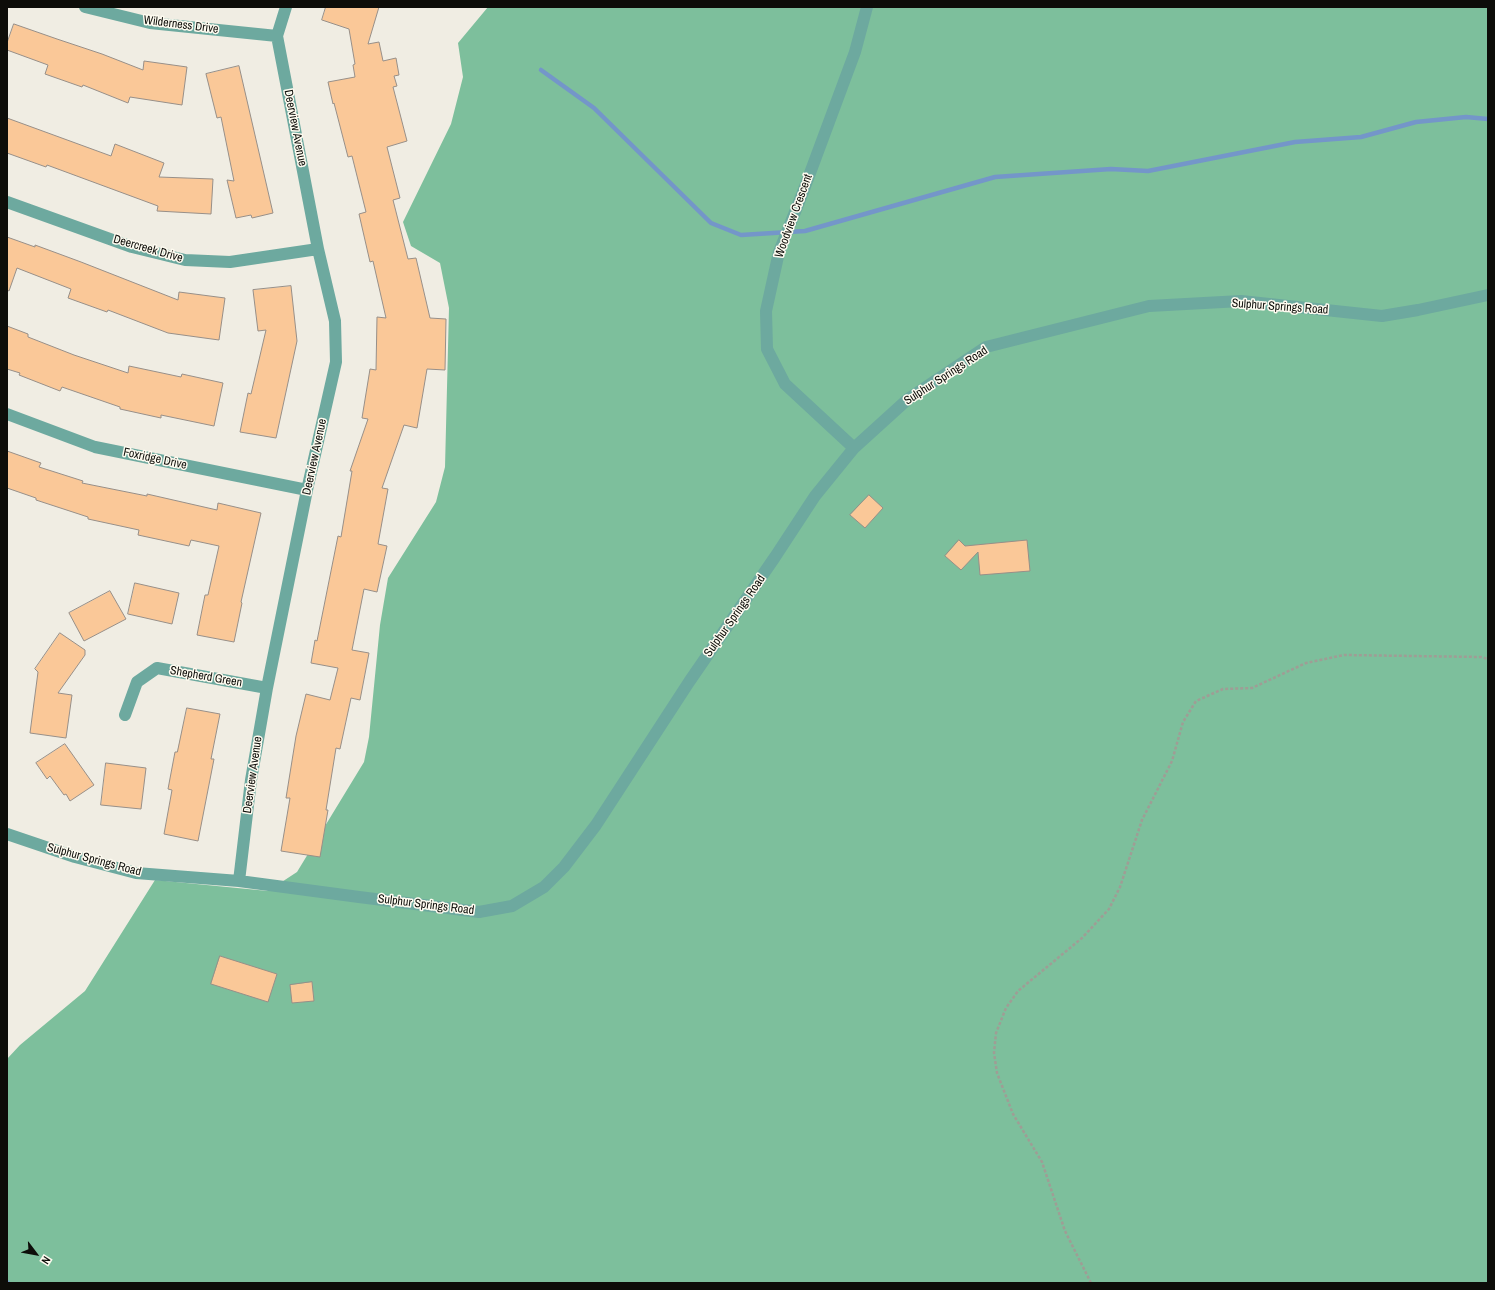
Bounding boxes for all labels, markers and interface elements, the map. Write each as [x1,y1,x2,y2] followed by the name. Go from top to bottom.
[143,13,219,37] street label: Wilderness Drive
[281,89,309,167] street label: Deerview Avenue
[772,172,816,260] street label: Woodview Crescent
[112,232,184,266] street label: Deercreek Drive
[1231,296,1329,318] street label: Sulphur Springs Road
[901,344,991,408] street label: Sulphur Springs Road
[300,418,330,496] street label: Deerview Avenue
[122,445,188,473] street label: Foxridge Drive
[701,572,769,660] street label: Sulphur Springs Road
[169,664,243,690] street label: Shepherd Green
[240,736,266,814] street label: Deerview Avenue
[45,841,143,879] street label: Sulphur Springs Road
[377,892,475,918] street label: Sulphur Springs Road
[16,1234,56,1274] north arrow
[39,1254,54,1267] text: N

